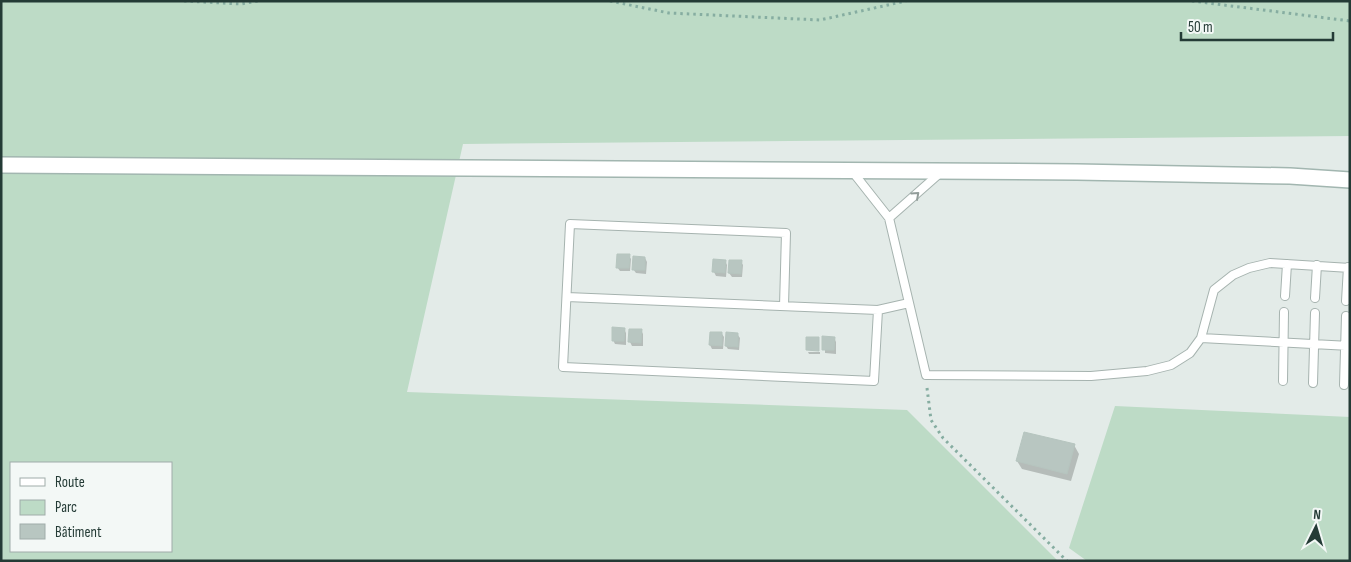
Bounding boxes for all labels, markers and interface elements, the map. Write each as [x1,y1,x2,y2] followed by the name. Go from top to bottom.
[1181,10,1334,42] scale bar
[1188,18,1213,37] text: 50 m
[910,191,919,200] one-way arrow
[10,462,172,552] legend
[55,473,85,492] text: Route
[55,498,77,517] text: Parc
[1291,502,1341,552] north arrow
[1313,506,1322,523] text: N
[55,523,102,542] text: Bâtiment

